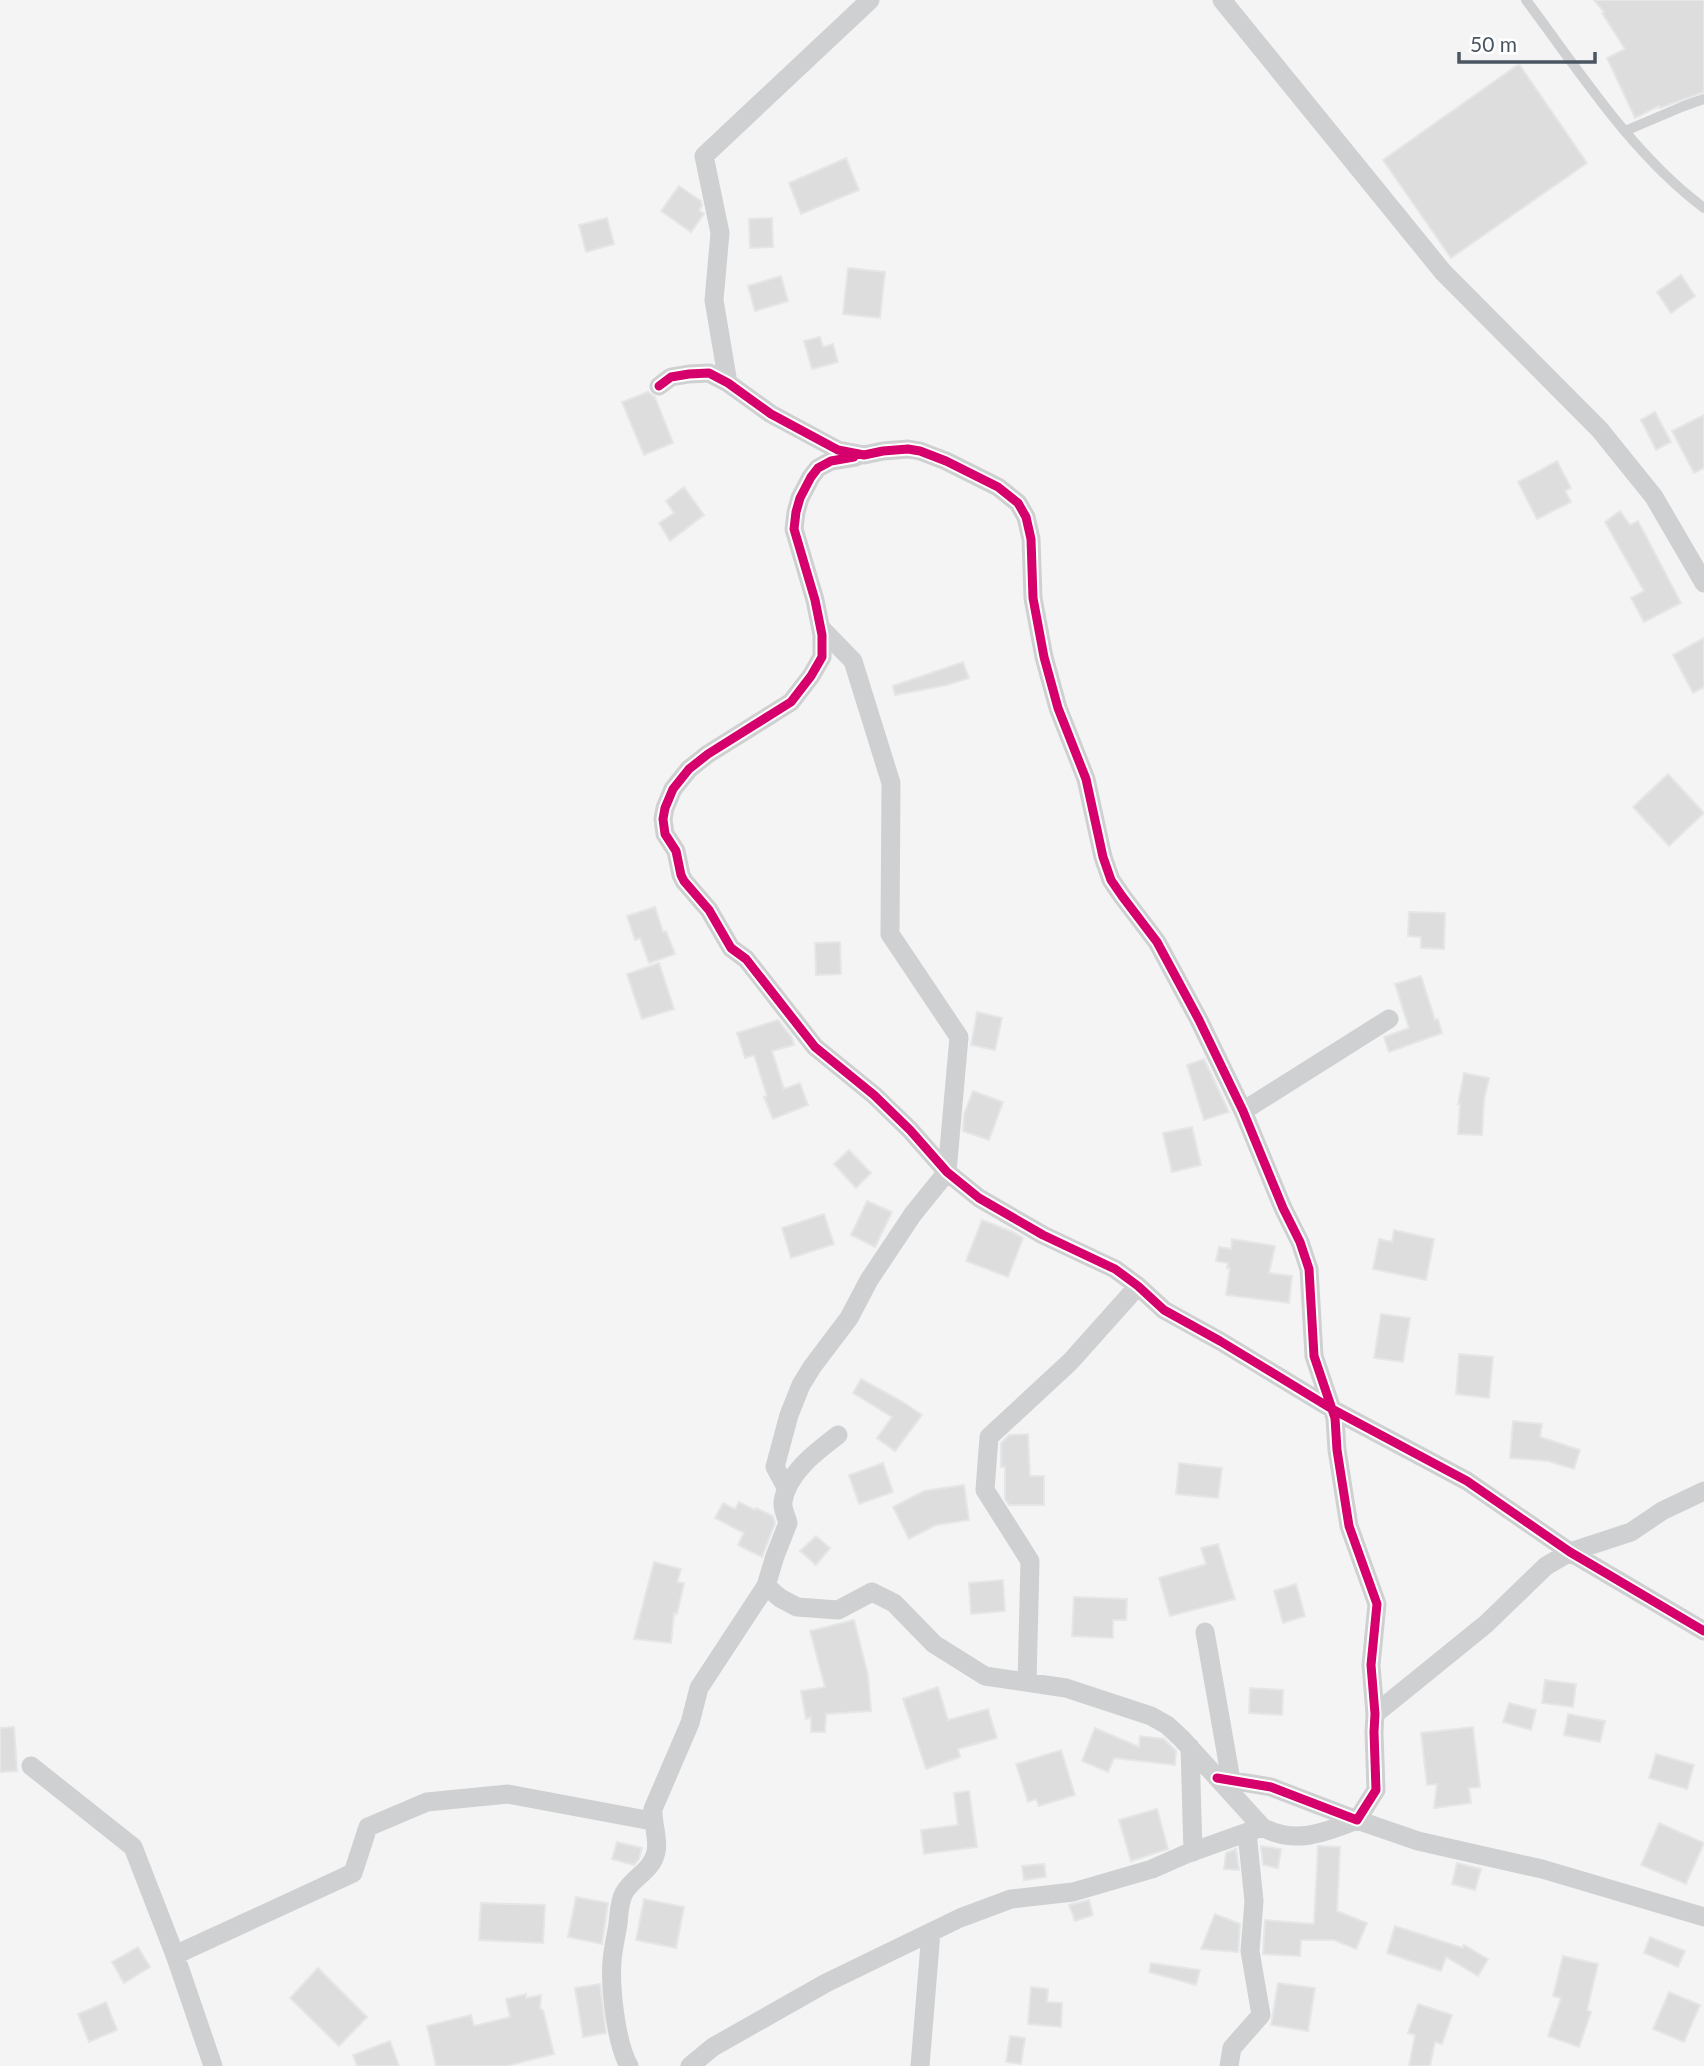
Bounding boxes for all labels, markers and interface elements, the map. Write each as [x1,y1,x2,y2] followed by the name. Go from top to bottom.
[1459,21,1596,65] scale bar
[1470,31,1517,56] text: 50 m

